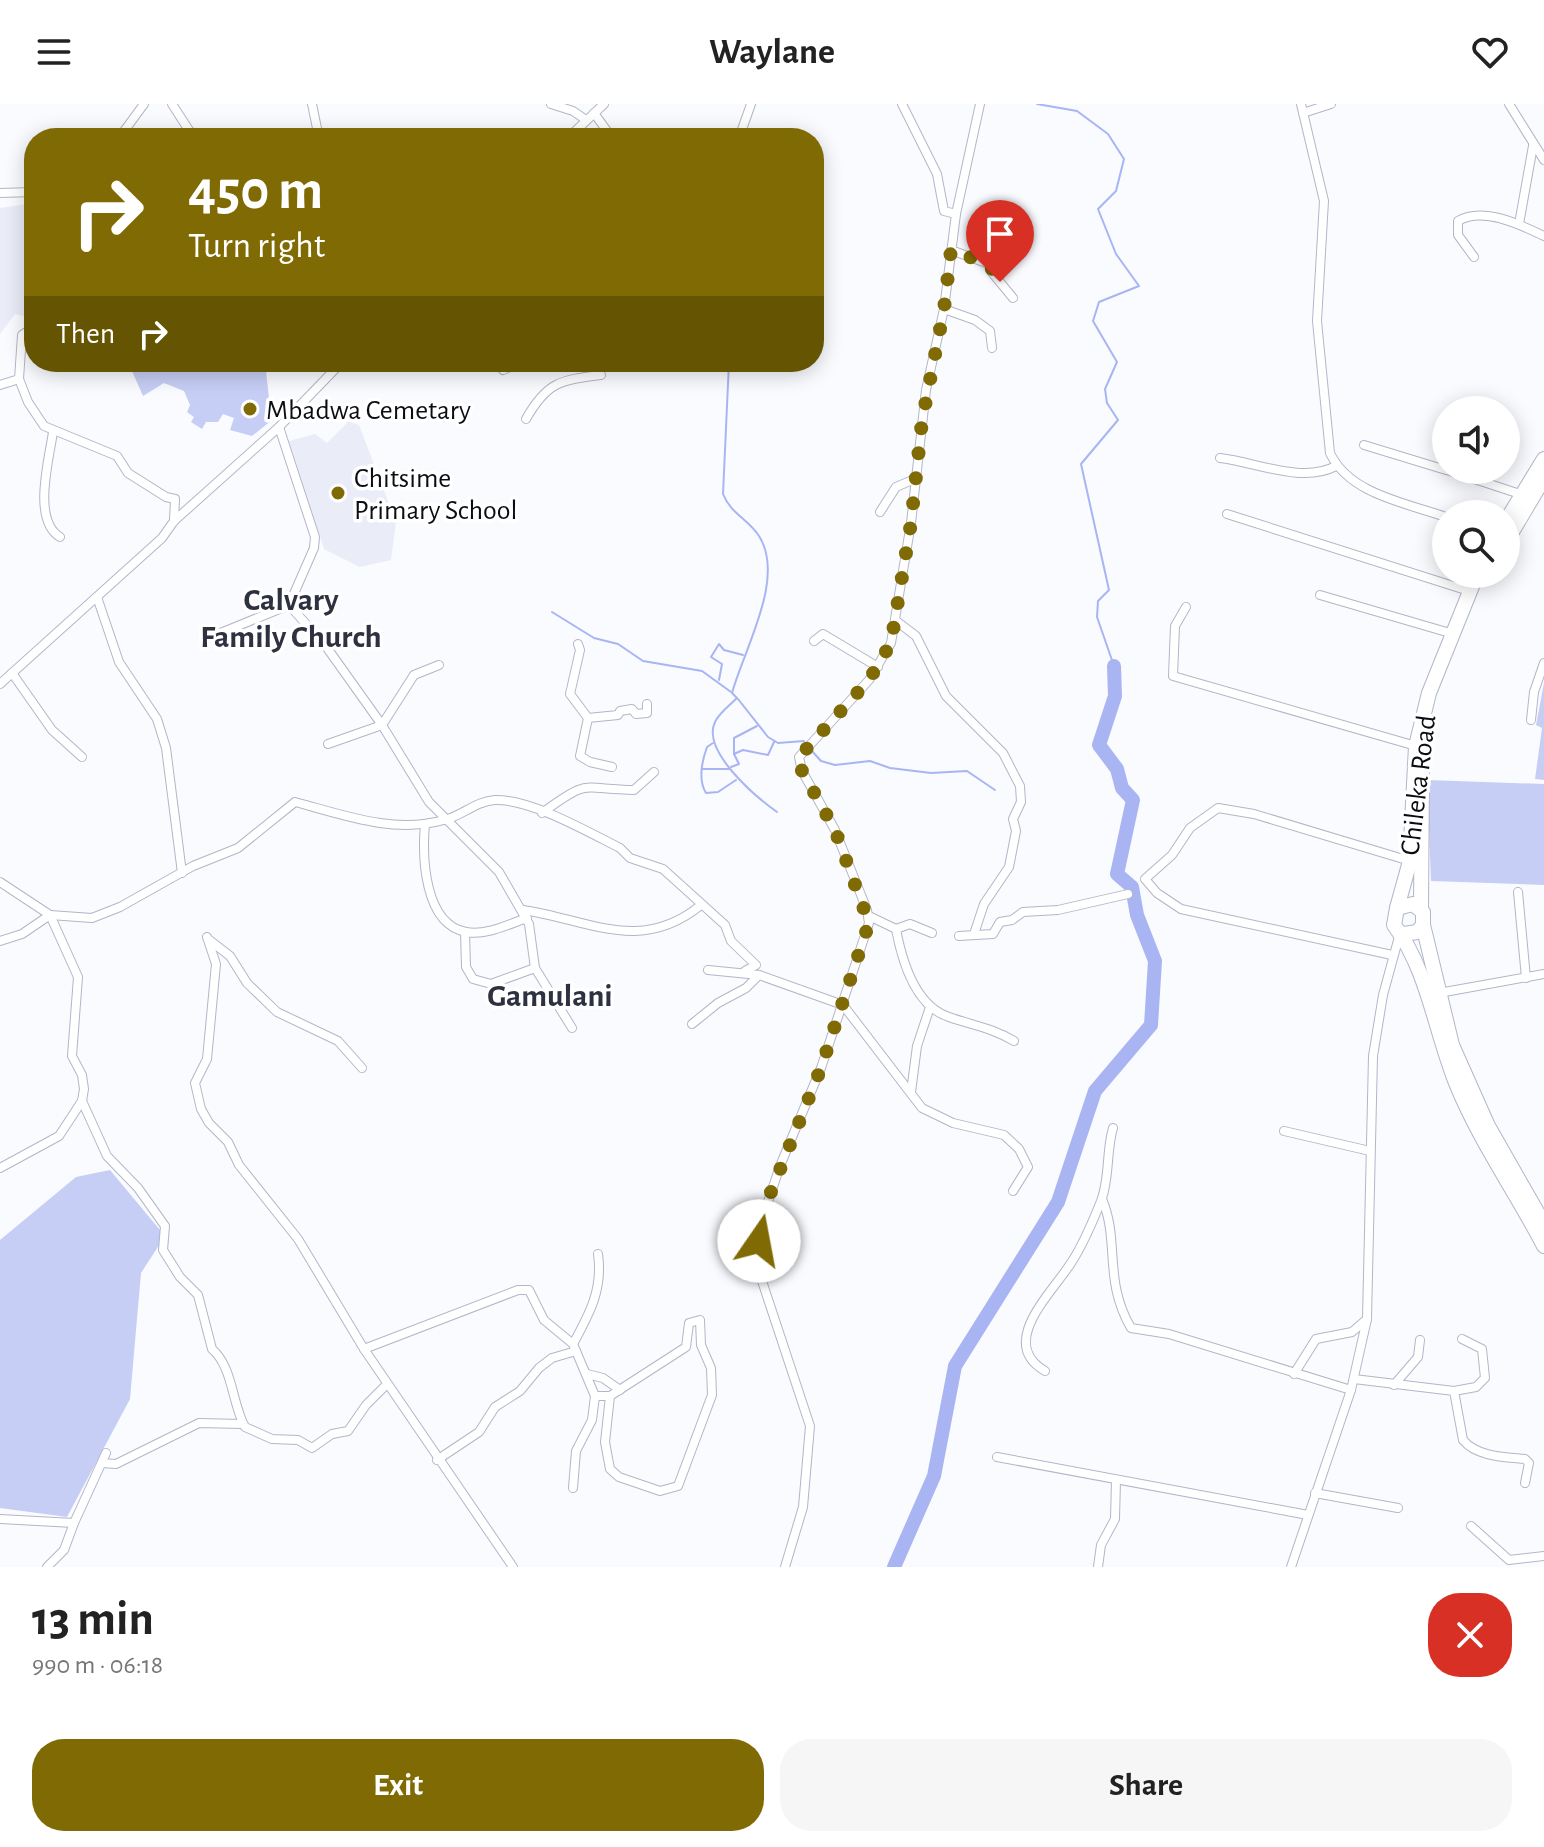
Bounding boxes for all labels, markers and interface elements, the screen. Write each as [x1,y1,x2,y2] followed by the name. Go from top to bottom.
[32,30,76,74] icon: menu
[1468,30,1512,74] icon: heart
[709,34,835,70] text: Waylane
[56,160,160,264] icon: right
[188,163,323,219] text: 450 m
[966,200,1034,282] pin
[978,212,1022,256] icon: arrive
[188,228,325,264] text: Turn right
[131,312,175,356] icon: right
[56,319,115,349] text: Then
[1432,396,1520,588] map controls
[1432,396,1520,484] button: sound
[266,397,471,425] place label: Mbadwa Cemetary
[241,400,259,418] marker: Mbadwa Cemetary
[354,465,517,525] place label: Chitsime Primary School
[329,484,347,502] marker: Chitsime Primary School
[1432,500,1520,588] button: search
[200,584,382,653] district label: Calvary Family Church
[1396,713,1441,857] street label: Chileka Road
[487,980,613,1012] district label: Gamulani
[717,1199,801,1283] position arrow
[1428,1593,1512,1677] button: close
[32,1596,154,1644] text: 13 min
[32,1652,163,1678] text: 990 m · 06:18
[32,1739,764,1831] button: Exit
[780,1739,1512,1831] button: Share

